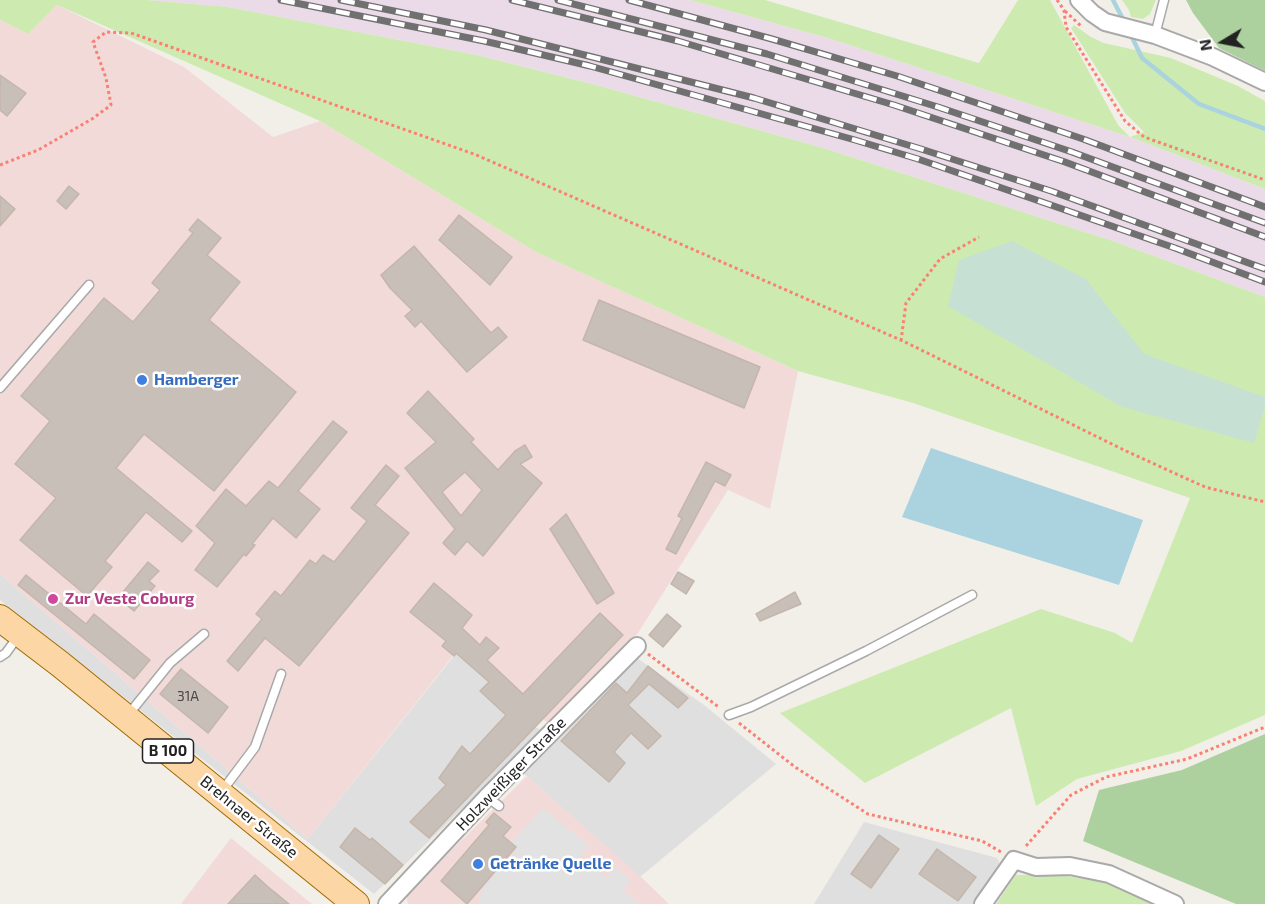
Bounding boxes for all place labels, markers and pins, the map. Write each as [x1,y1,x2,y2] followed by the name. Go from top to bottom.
[154,370,239,390] place label: Hamberger
[135,373,149,387] marker: Hamberger
[65,589,194,609] place label: Zur Veste Coburg
[46,592,60,606] marker: Zur Veste Coburg
[490,854,612,874] place label: Getränke Quelle
[471,857,485,871] marker: Getränke Quelle

